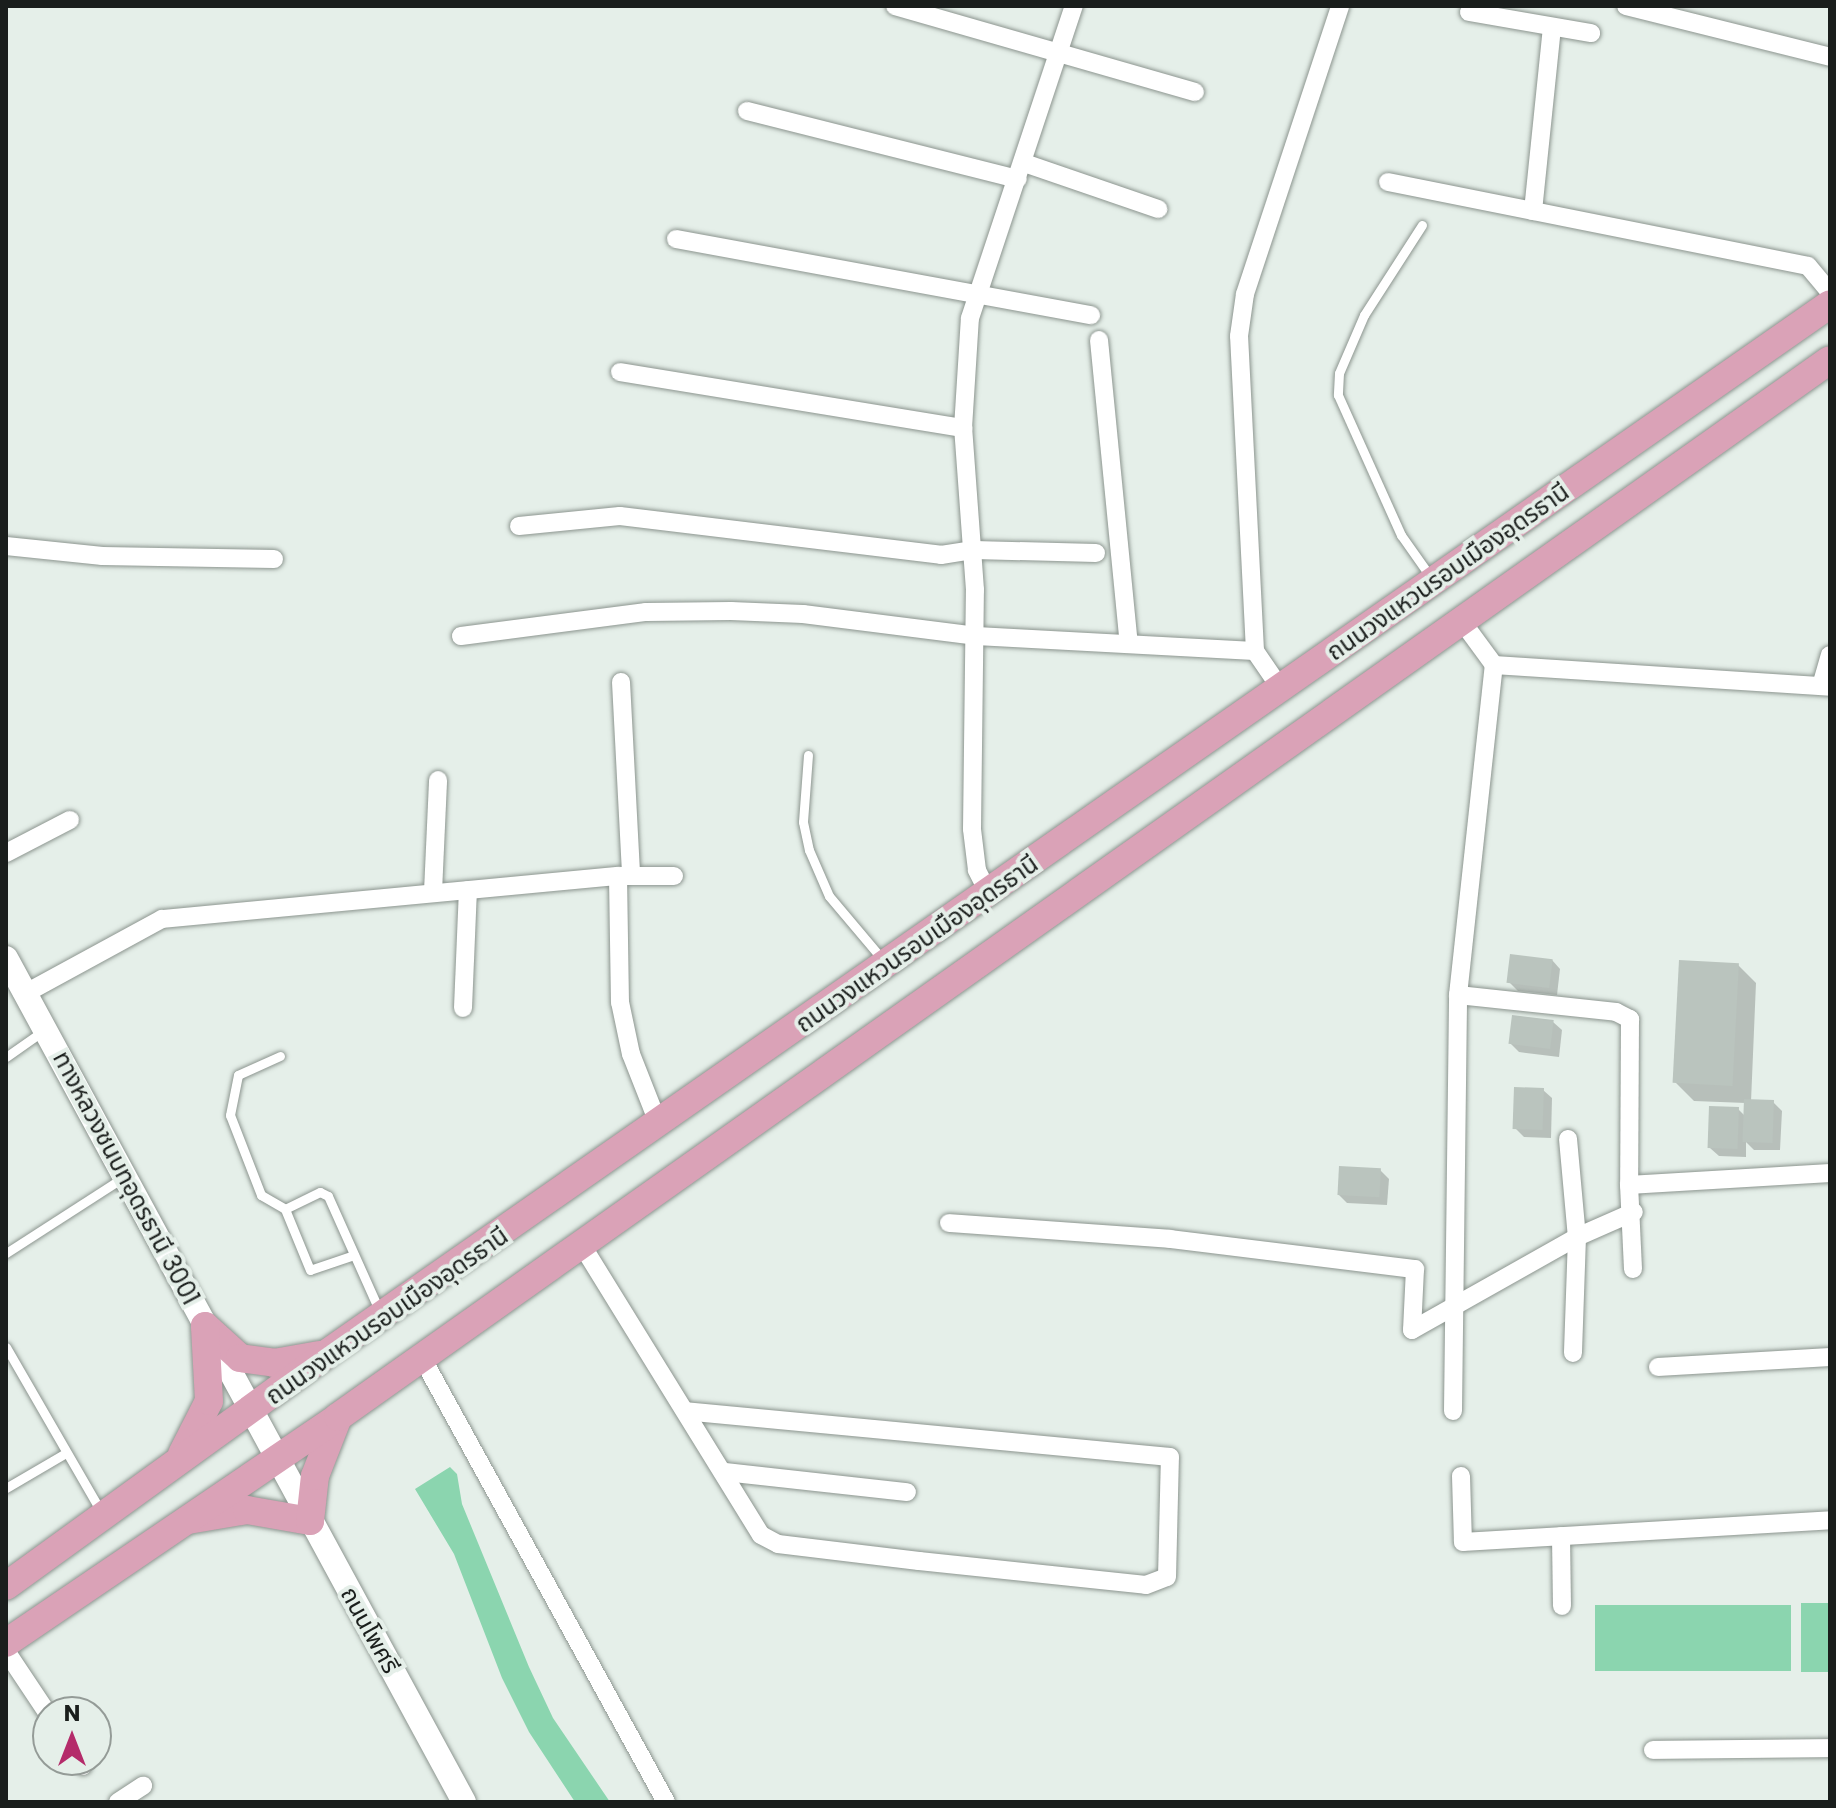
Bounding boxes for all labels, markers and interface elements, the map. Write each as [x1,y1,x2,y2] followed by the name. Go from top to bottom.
[1321,477,1575,667] street label: ถนนวงแหวนรอบเมืองอุดรธานี
[790,849,1044,1039] street label: ถนนวงแหวนรอบเมืองอุดรธานี
[47,1046,205,1310] street label: ทางหลวงชนบทอุดรธานี 3001
[260,1221,514,1411] street label: ถนนวงแหวนรอบเมืองอุดรธานี
[335,1582,405,1678] street label: ถนนโพศรี
[32,1696,112,1776] north arrow
[64,1698,80,1729] text: N

